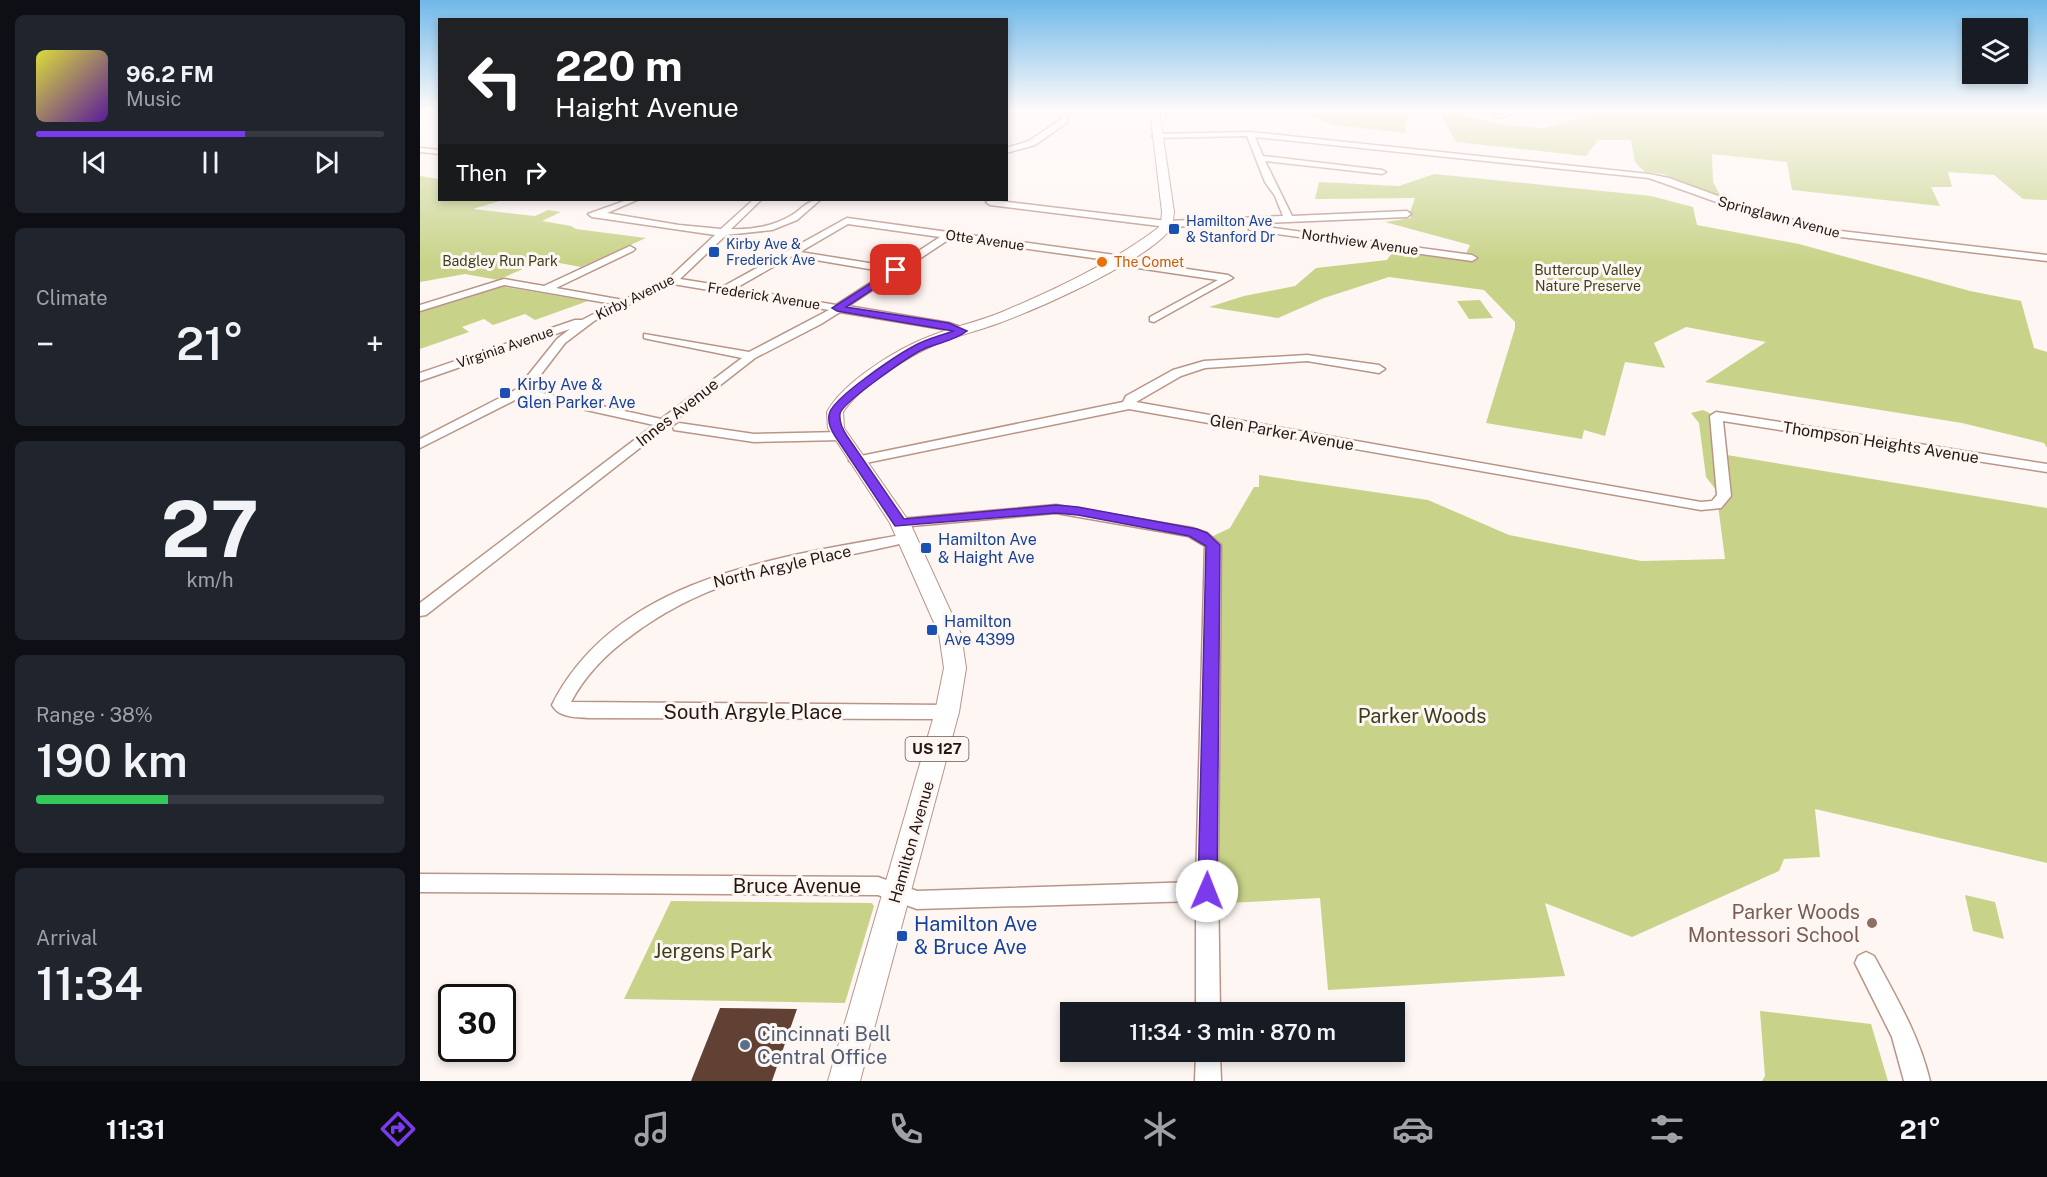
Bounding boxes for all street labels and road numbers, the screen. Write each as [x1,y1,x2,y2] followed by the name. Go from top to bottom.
[1716,193,1842,241] street label: Springlawn Avenue
[1301,226,1419,258] street label: Northview Avenue
[945,227,1026,253] street label: Otte Avenue
[593,271,677,323] street label: Kirby Avenue
[707,279,821,313] street label: Frederick Avenue
[455,323,556,371] street label: Virginia Avenue
[632,374,722,450] street label: Innes Avenue
[1208,410,1356,455] street label: Glen Parker Avenue
[1781,418,1980,467] street label: Thompson Heights Avenue
[711,541,853,592] street label: North Argyle Place
[664,700,842,724] street label: South Argyle Place
[906,737,968,761] road number: US 127
[885,779,938,905] street label: Hamilton Avenue
[733,874,861,898] street label: Bruce Avenue

